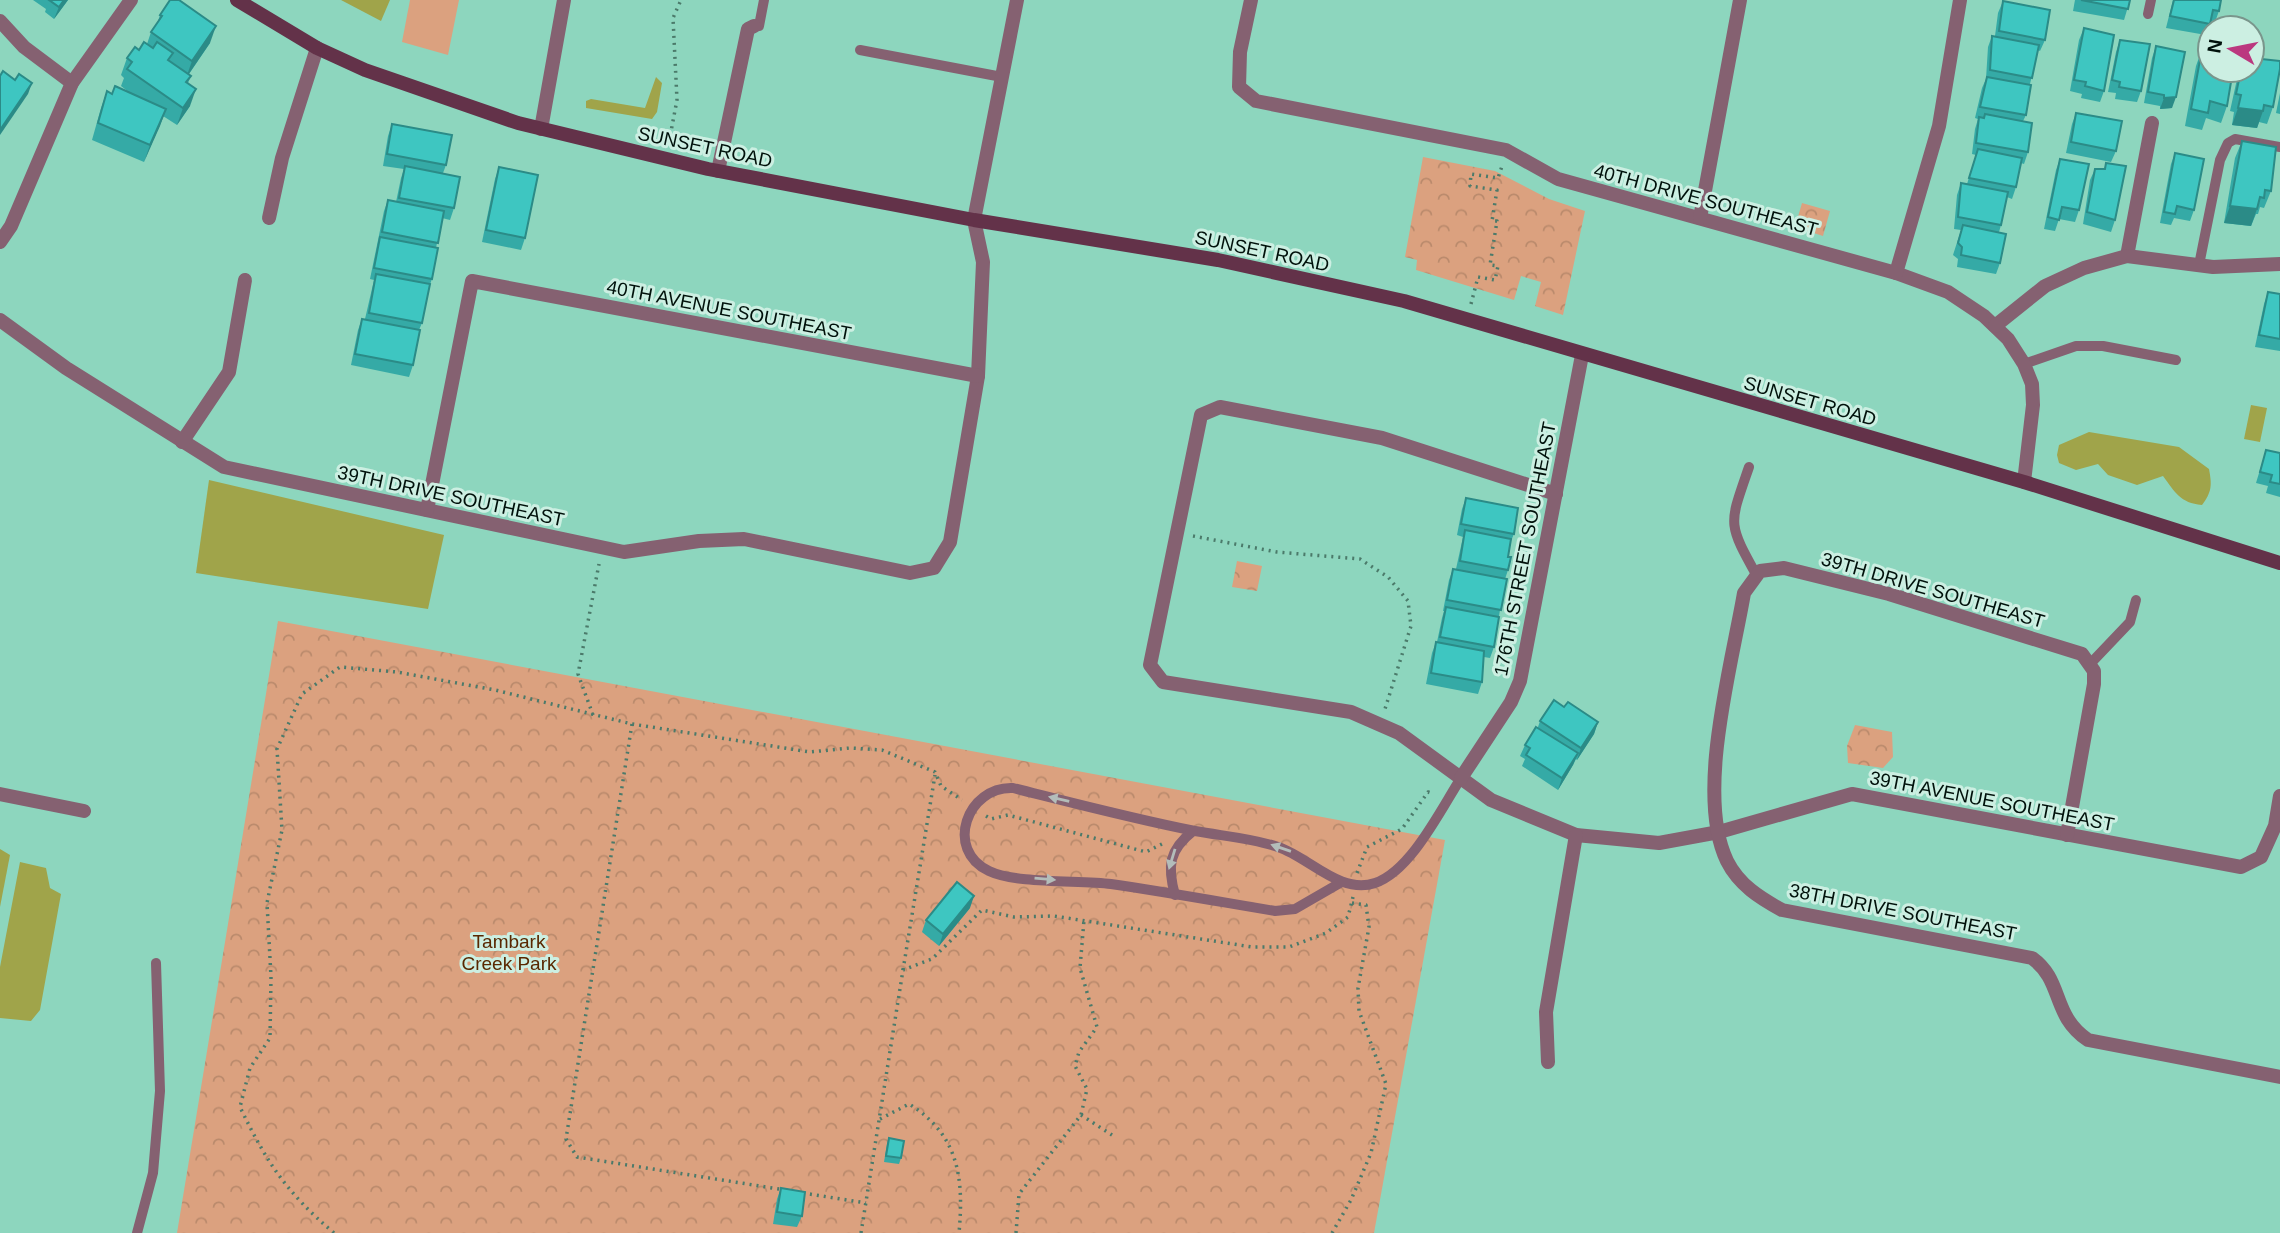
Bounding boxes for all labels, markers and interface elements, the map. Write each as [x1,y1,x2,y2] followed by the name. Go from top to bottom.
[2196,14,2266,84] north arrow
[2203,38,2226,55] text: N
[636,122,774,172] street label: SUNSET ROAD
[1592,160,1821,240] street label: 40TH DRIVE SOUTHEAST
[1193,226,1331,276] street label: SUNSET ROAD
[605,276,854,344] street label: 40TH AVENUE SOUTHEAST
[1741,372,1879,430] street label: SUNSET ROAD
[1490,420,1560,678] street label: 176TH STREET SOUTHEAST
[336,462,567,530] street label: 39TH DRIVE SOUTHEAST
[1819,548,2047,632] street label: 39TH DRIVE SOUTHEAST
[1868,767,2117,835] street label: 39TH AVENUE SOUTHEAST
[1048,793,1070,804] one-way arrow
[1270,842,1291,853] one-way arrow
[1167,849,1177,870] one-way arrow
[1034,874,1056,885] one-way arrow
[1788,880,2019,944] street label: 38TH DRIVE SOUTHEAST
[461,931,557,974] park label: Tambark Creek Park

